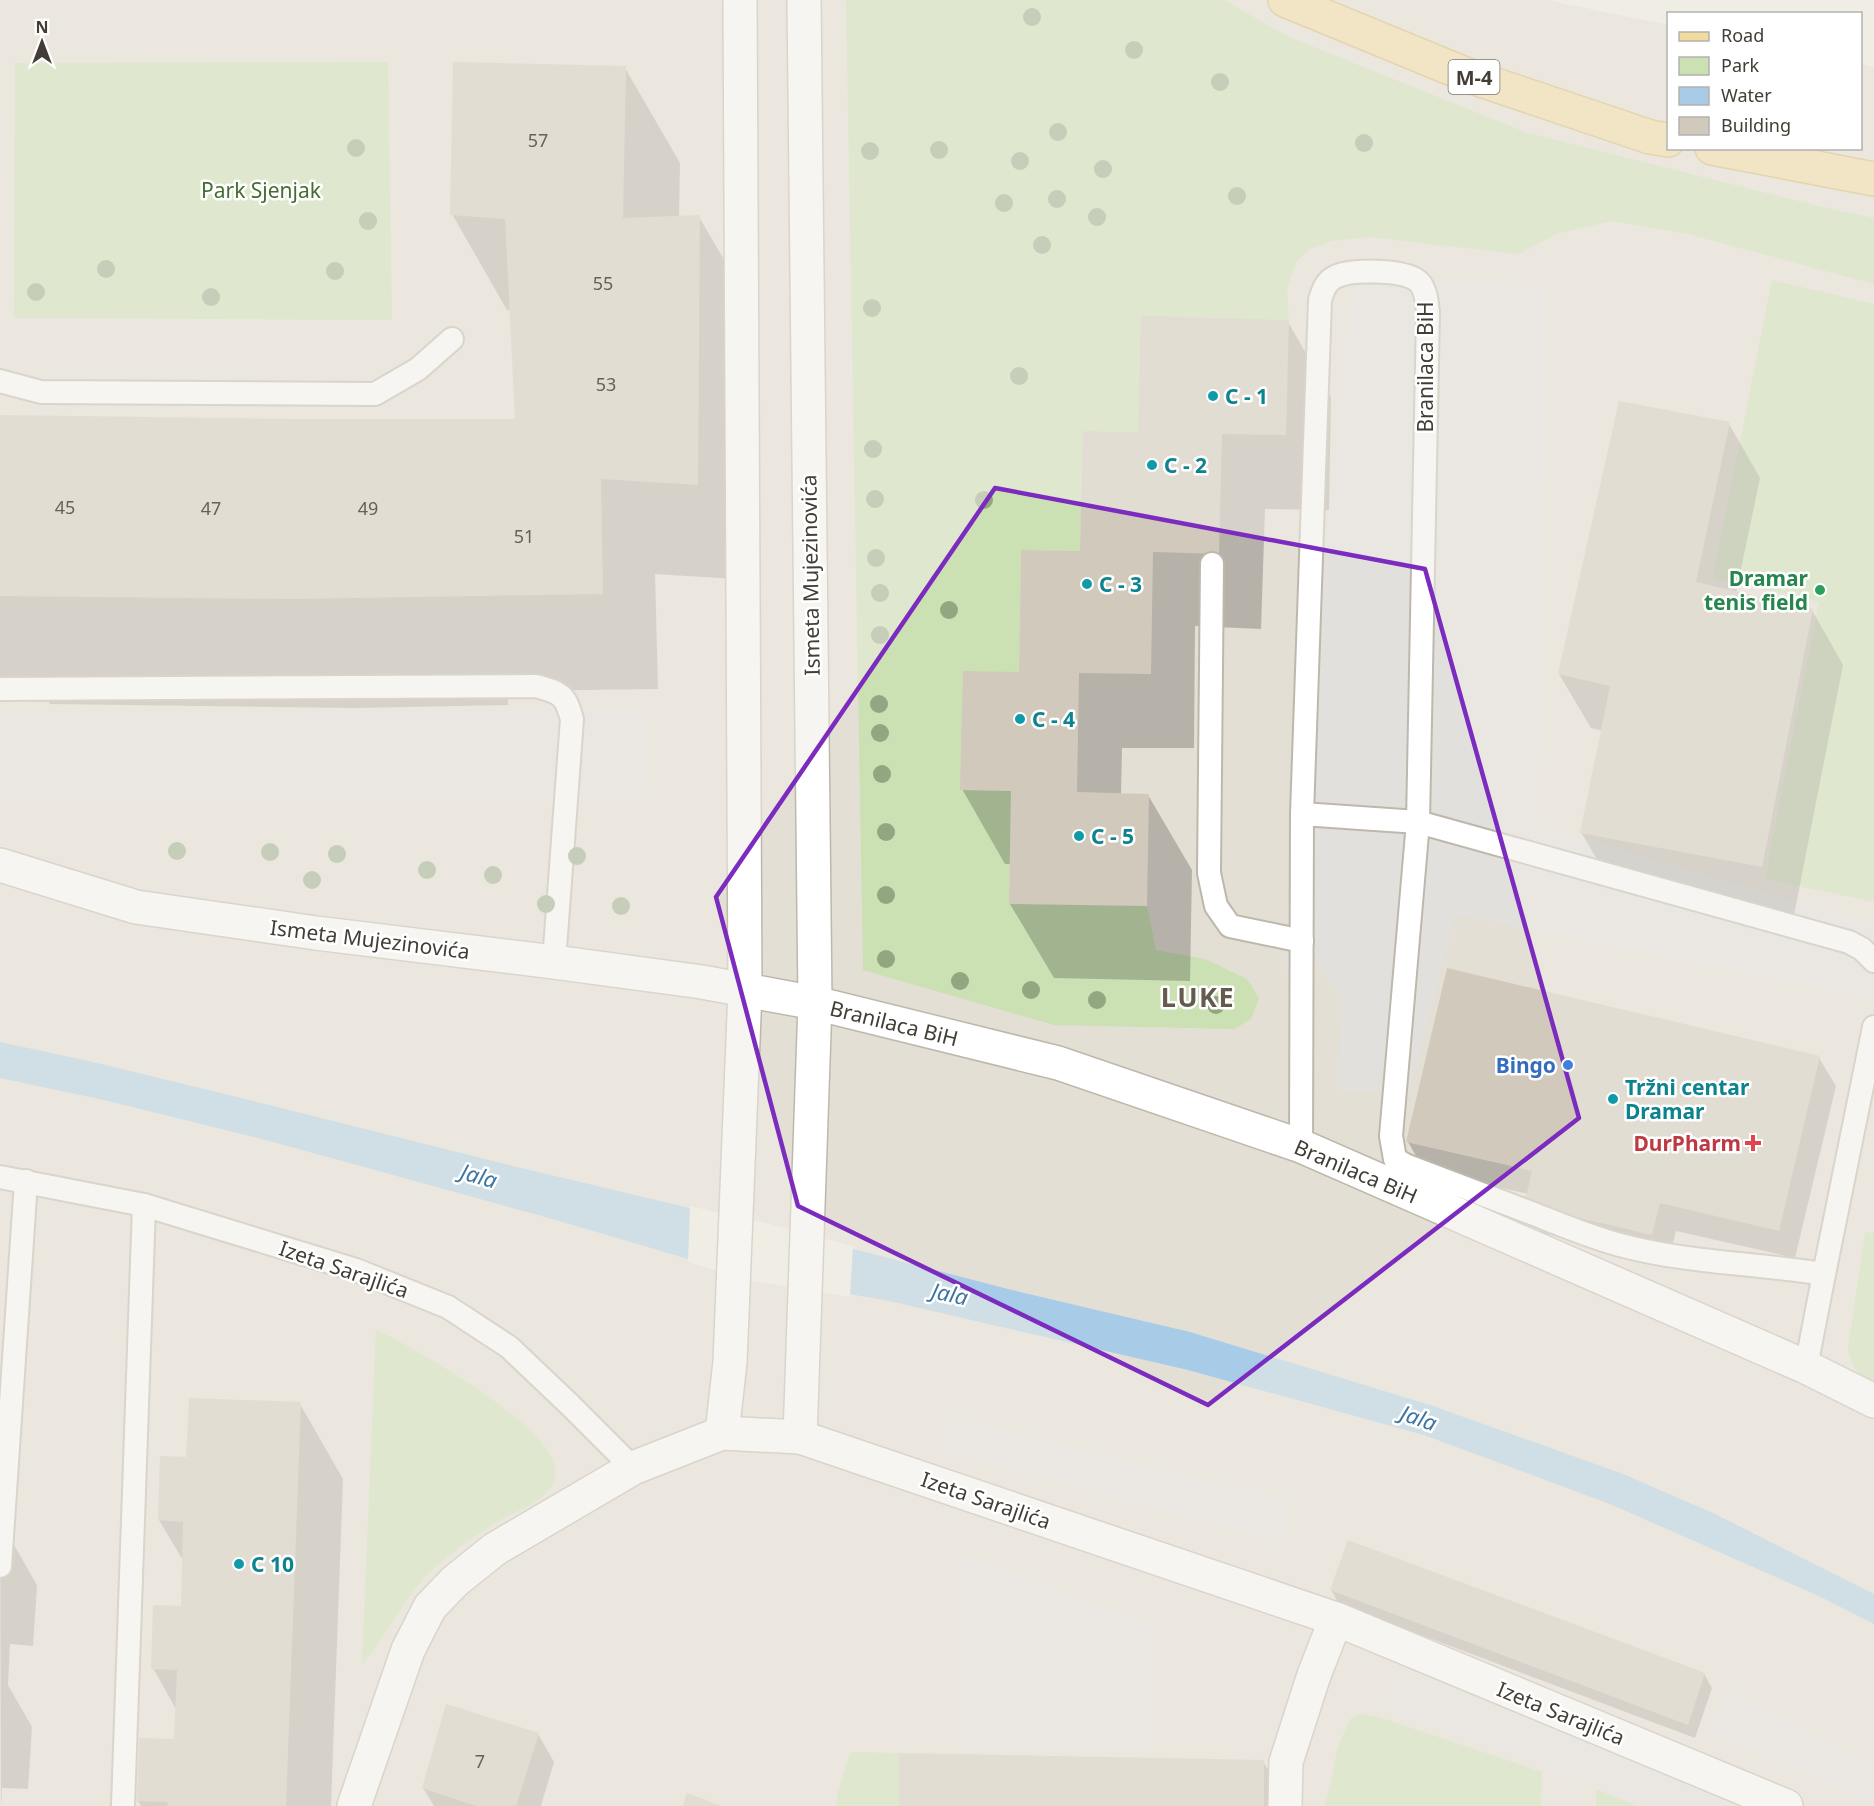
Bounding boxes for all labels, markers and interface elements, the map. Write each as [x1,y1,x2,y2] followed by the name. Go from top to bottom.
[12,12,72,72] north arrow
[1667,12,1862,150] legend
[35,16,49,38] text: N
[1721,23,1764,47] text: Road
[1721,53,1759,77] text: Park
[1448,60,1500,94] road number: M-4
[1721,83,1772,107] text: Water
[1721,113,1791,137] text: Building
[528,128,548,152] house number: 57
[201,176,322,204] park label: Park Sjenjak
[593,271,613,295] house number: 55
[1411,301,1439,433] street label: Branilaca BiH
[596,372,616,396] house number: 53
[1225,382,1268,410] place label: C - 1
[1206,389,1220,403] marker: C - 1
[1164,451,1207,479] place label: C - 2
[1145,458,1159,472] marker: C - 2
[794,474,826,676] street label: Ismeta Mujezinovića
[55,495,75,519] house number: 45
[201,496,221,520] house number: 47
[358,496,378,520] house number: 49
[514,524,534,548] house number: 51
[1704,564,1809,616] place label: Dramar tenis field
[1099,570,1142,598] place label: C - 3
[1080,577,1094,591] marker: C - 3
[1813,583,1827,597] marker: Dramar tenis field
[1032,705,1075,733] place label: C - 4
[1013,712,1027,726] marker: C - 4
[1091,822,1134,850] place label: C - 5
[1072,829,1086,843] marker: C - 5
[269,913,471,965] street label: Ismeta Mujezinovića
[1161,978,1235,1015] district label: LUKE
[827,994,961,1052] street label: Branilaca BiH
[1496,1051,1556,1079] place label: Bingo
[1561,1058,1575,1072] marker: Bingo
[1625,1073,1750,1125] place label: Tržni centar Dramar
[1606,1092,1620,1106] marker: Tržni centar Dramar
[1633,1129,1741,1157] place label: DurPharm
[1290,1132,1422,1210] street label: Branilaca BiH
[1746,1136,1760,1150] marker: DurPharm
[453,1154,501,1195] water label: Jala
[276,1234,412,1304] street label: Izeta Sarajlića
[925,1274,972,1312] water label: Jala
[1393,1396,1442,1437] water label: Jala
[918,1465,1054,1535] street label: Izeta Sarajlića
[251,1550,294,1578] place label: C 10
[232,1557,246,1571] marker: C 10
[1493,1675,1629,1751] street label: Izeta Sarajlića
[475,1749,485,1773] house number: 7

